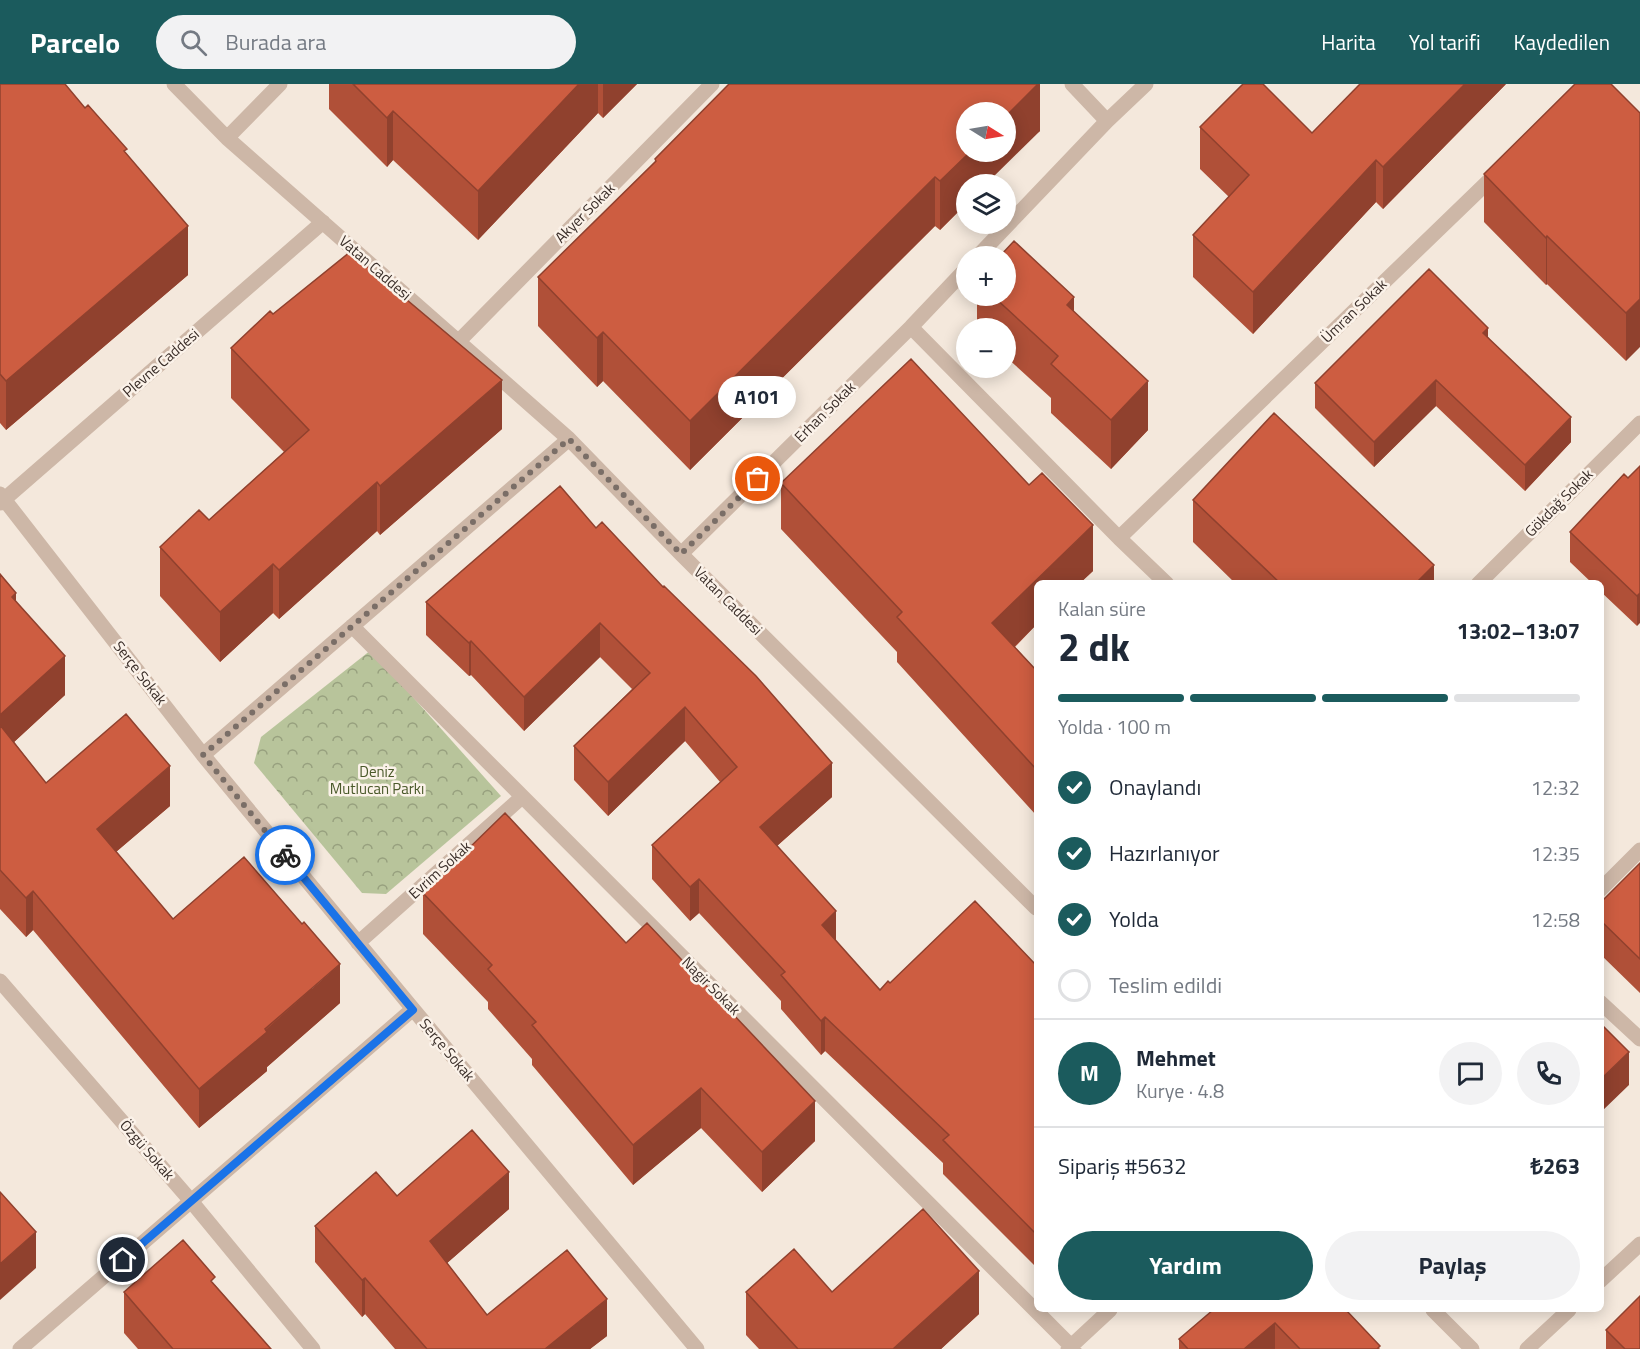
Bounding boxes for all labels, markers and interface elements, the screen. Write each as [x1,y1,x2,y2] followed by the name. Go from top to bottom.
[156,15,576,69] search box
[30,21,120,64] text: Parcelo
[225,25,326,59] text: Burada ara
[177,26,210,59] icon: search
[1321,26,1376,58] text: Harita
[1409,26,1481,58] text: Yol tarifi
[1514,26,1610,58] text: Kaydedilen
[956,102,1016,162] north arrow
[956,102,1016,378] map controls
[956,174,1016,234] button: layers
[549,177,620,248] street label: Akyer Sokak
[334,230,417,306] street label: Vatan Caddesi
[956,246,1016,306] button: +
[1315,273,1392,348] street label: Ümran Sokak
[956,318,1016,378] button: −
[117,323,204,403] street label: Plevne Caddesi
[789,376,860,447] street label: Erhan Sokak
[719,377,797,419] callout: A101
[734,381,780,412] text: A101
[732,453,783,504] pin
[741,462,774,495] icon: bag
[1519,463,1598,542] street label: Gökdağ Sokak
[689,561,768,640] street label: Vatan Caddesi
[1058,593,1146,624] text: Kalan süre
[1457,614,1580,648] text: 13:02–13:07
[1058,617,1130,676] text: 2 dk
[108,636,173,710] street label: Serçe Sokak
[1058,711,1171,742] text: Yolda · 100 m
[330,760,424,800] park label: Deniz Mutlucan Parkı
[1109,770,1201,804] text: Onaylandı
[1058,771,1091,804] icon: check
[1531,772,1580,803] text: 12:32
[255,825,315,885] courier
[403,835,476,904] street label: Evrim Sokak
[1109,836,1220,870] text: Hazırlanıyor
[1058,837,1091,870] icon: check
[1531,838,1580,869] text: 12:35
[269,839,302,872] icon: bike
[1109,902,1159,936] text: Yolda
[1058,903,1091,936] icon: check
[1531,904,1580,935] text: 12:58
[677,951,746,1020] street label: Nagir Sokak
[1109,968,1222,1002] text: Teslim edildi
[414,1013,481,1086] street label: Serçe Sokak
[1136,1041,1216,1075] text: Mehmet
[1439,1042,1502,1105] button: chat
[1517,1042,1580,1105] button: phone
[1080,1056,1099,1090] text: M
[1136,1075,1224,1106] text: Kurye · 4.8
[115,1114,180,1185] street label: Özgü Sokak
[1058,1149,1186,1183] text: Sipariş #5632
[1530,1149,1580,1183] text: ₺263
[1058,1231,1313,1300] button: Yardım
[1325,1231,1580,1300] button: Paylaş
[97,1234,148,1285] pin
[106,1243,139,1276] icon: home

